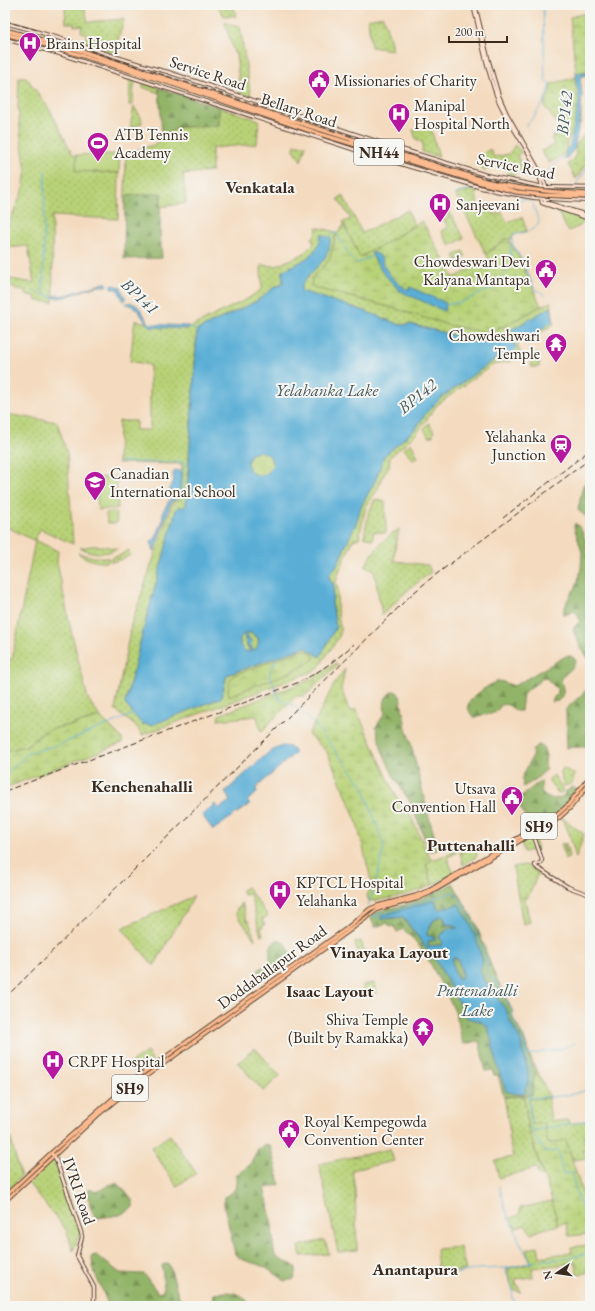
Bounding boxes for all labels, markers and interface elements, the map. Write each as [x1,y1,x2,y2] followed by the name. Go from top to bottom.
[449,18,507,44] scale bar
[455,24,485,40] text: 200 m
[17,30,43,63] hospital icon: Brains Hospital
[46,33,142,54] place label: Brains Hospital
[167,51,250,95] street label: Service Road
[306,67,332,100] public building icon: Missionaries of Charity
[334,70,478,91] place label: Missionaries of Charity
[258,88,341,132] street label: Bellary Road
[551,89,577,137] water label: BP142
[414,95,510,134] place label: Manipal Hospital North
[386,101,412,134] hospital icon: Manipal Hospital North
[113,124,188,163] place label: ATB Tennis Academy
[85,130,111,163] sports icon: ATB Tennis Academy
[354,139,404,165] road number: NH44
[475,148,558,184] street label: Service Road
[225,176,295,198] district label: Venkatala
[427,191,453,224] hospital icon: Sanjeevani
[456,194,520,215] place label: Sanjeevani
[414,251,531,290] place label: Chowdeswari Devi Kalyana Mantapa
[533,257,559,290] public building icon: Chowdeswari Devi Kalyana Mantapa
[116,272,164,319] water label: BP141
[448,325,540,364] place label: Chowdeshwari Temple
[543,331,569,364] temple icon: Chowdeshwari Temple
[392,373,442,419] water label: BP142
[276,379,379,401] water label: Yelahanka Lake
[485,426,547,465] place label: Yelahanka Junction
[548,432,574,465] station icon: Yelahanka Junction
[110,463,236,502] place label: Canadian International School
[82,469,108,502] school or university icon: Canadian International School
[91,775,193,797] district label: Kenchenahalli
[392,778,497,817] place label: Utsava Convention Hall
[499,784,525,817] public building icon: Utsava Convention Hall
[521,813,557,839] road number: SH9
[427,834,515,856] district label: Puttenahalli
[296,872,404,911] place label: KPTCL Hospital Yelahanka
[267,878,293,911] hospital icon: KPTCL Hospital Yelahanka
[213,920,331,1014] street label: Doddaballapur Road
[330,941,449,963] district label: Vinayaka Layout
[436,979,519,1021] water label: Puttenahalli Lake
[286,980,374,1002] district label: Isaac Layout
[288,1009,408,1048] place label: Shiva Temple (Built by Ramakka)
[410,1015,436,1048] temple icon: Shiva Temple (Built by Ramakka)
[40,1048,66,1081] hospital icon: CRPF Hospital
[68,1051,165,1072] place label: CRPF Hospital
[112,1075,148,1101] road number: SH9
[304,1111,428,1150] place label: Royal Kempegowda Convention Center
[276,1117,302,1150] public building icon: Royal Kempegowda Convention Center
[58,1155,101,1228] street label: IVRI Road
[537,1253,577,1293] north arrow
[371,1258,458,1280] district label: Anantapura
[539,1269,555,1281] text: N

